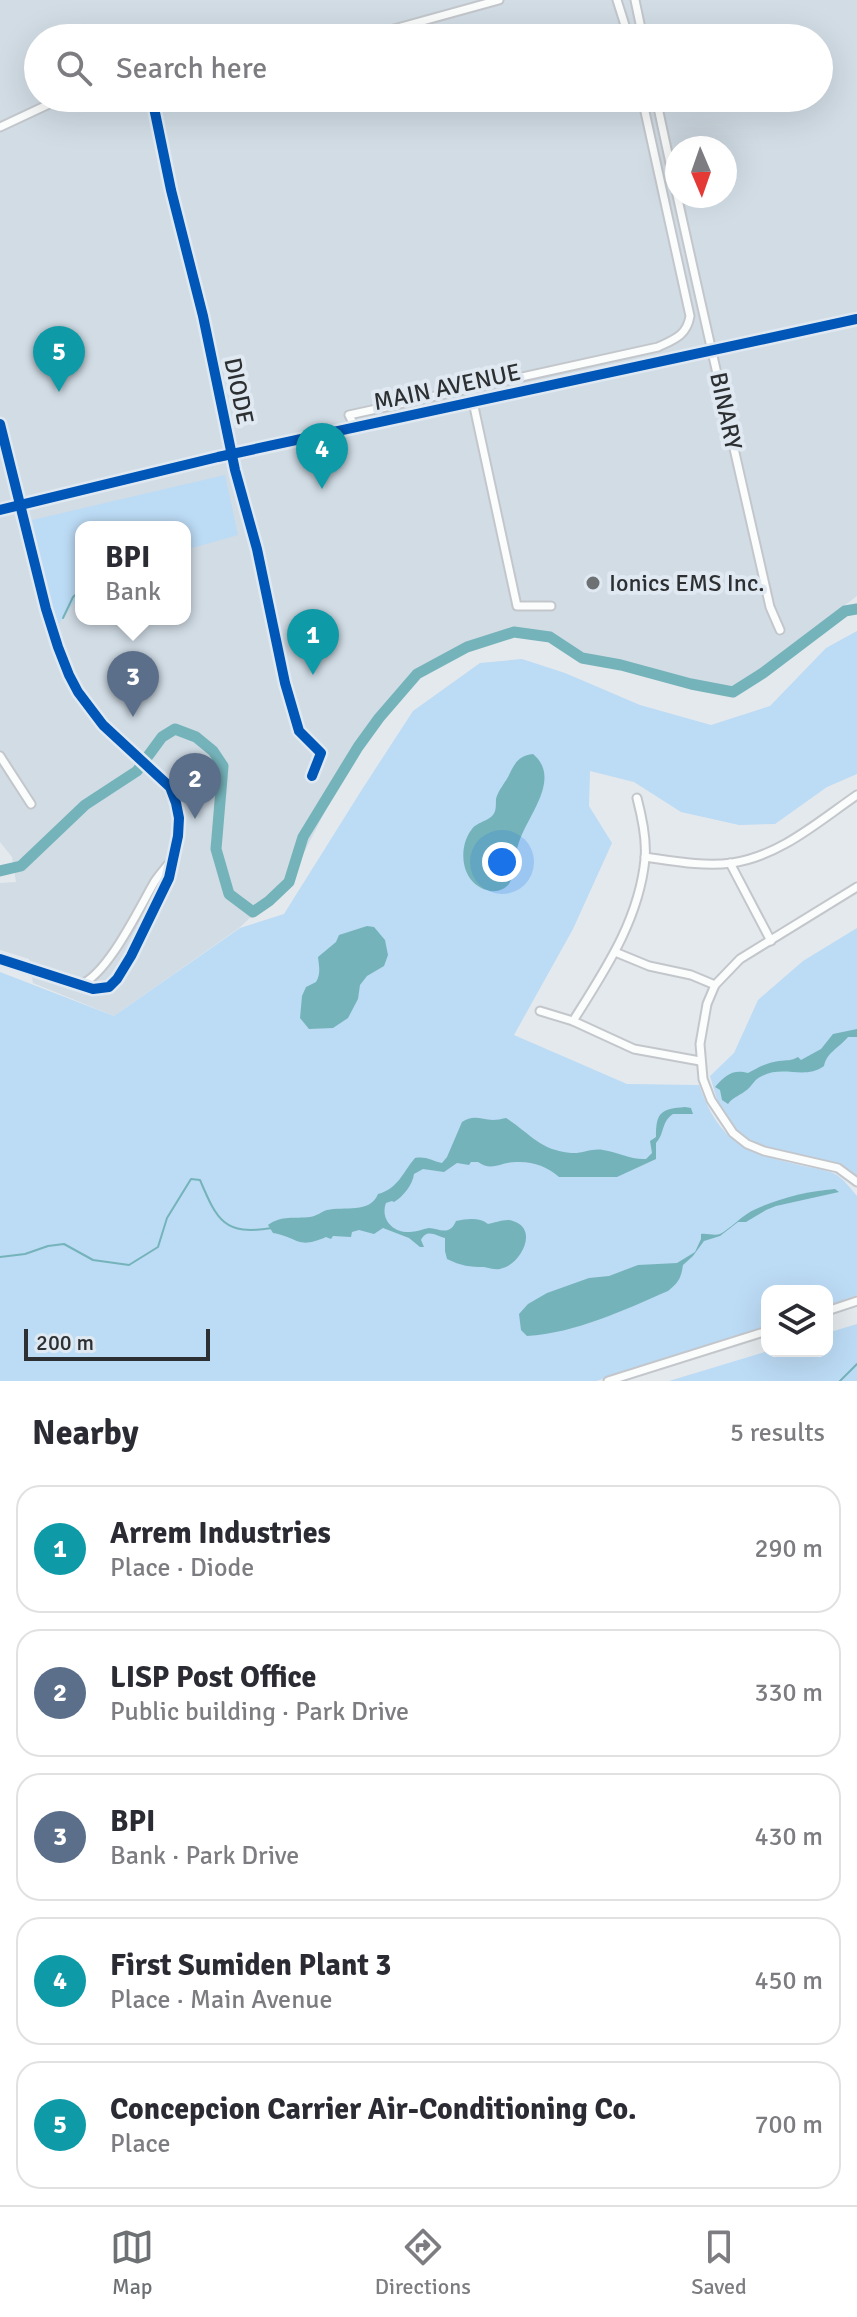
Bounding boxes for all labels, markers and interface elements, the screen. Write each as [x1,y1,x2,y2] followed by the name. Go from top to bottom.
[24,24,833,112] search box
[52,46,96,90] icon: search
[116,50,267,87] text: Search here
[665,136,737,208] north arrow
[33,326,85,392] pin: 5
[217,355,261,427] street label: DIODE
[371,357,523,417] street label: MAIN AVENUE
[703,370,749,452] street label: BINARY
[296,423,348,489] pin: 4
[75,521,191,625] popup
[105,539,150,576] text: BPI
[609,568,765,598] place label: Ionics EMS Inc.
[584,574,602,592] marker: Ionics EMS Inc.
[105,576,161,608] text: Bank
[287,609,339,675] pin: 1
[107,651,159,717] pin: 3
[169,753,221,819] pin: 2
[482,842,522,882] your location
[761,1285,833,1357] map controls
[761,1285,833,1357] button: layers
[24,1325,210,1361] scale bar
[36,1329,94,1356] text: 200 m
[32,1412,139,1454] text: Nearby
[730,1417,825,1449] text: 5 results
[110,1515,331,1552] text: Arrem Industries
[53,1533,67,1565] text: 1
[754,1533,823,1565] text: 290 m
[110,1552,254,1584] text: Place · Diode
[110,1659,316,1696] text: LISP Post Office
[53,1677,67,1709] text: 2
[754,1677,823,1709] text: 330 m
[110,1696,409,1728] text: Public building · Park Drive
[110,1803,156,1840] text: BPI
[53,1821,67,1853] text: 3
[754,1821,823,1853] text: 430 m
[110,1840,299,1872] text: Bank · Park Drive
[110,1947,391,1984] text: First Sumiden Plant 3
[53,1965,67,1997] text: 4
[754,1965,823,1997] text: 450 m
[110,1984,333,2016] text: Place · Main Avenue
[110,2091,637,2128] text: Concepcion Carrier Air-Conditioning Co.
[53,2109,67,2141] text: 5
[754,2109,823,2141] text: 700 m
[110,2128,171,2160] text: Place
[110,2225,154,2300] tab: Map
[375,2225,471,2300] tab: Directions
[691,2225,747,2300] tab: Saved

